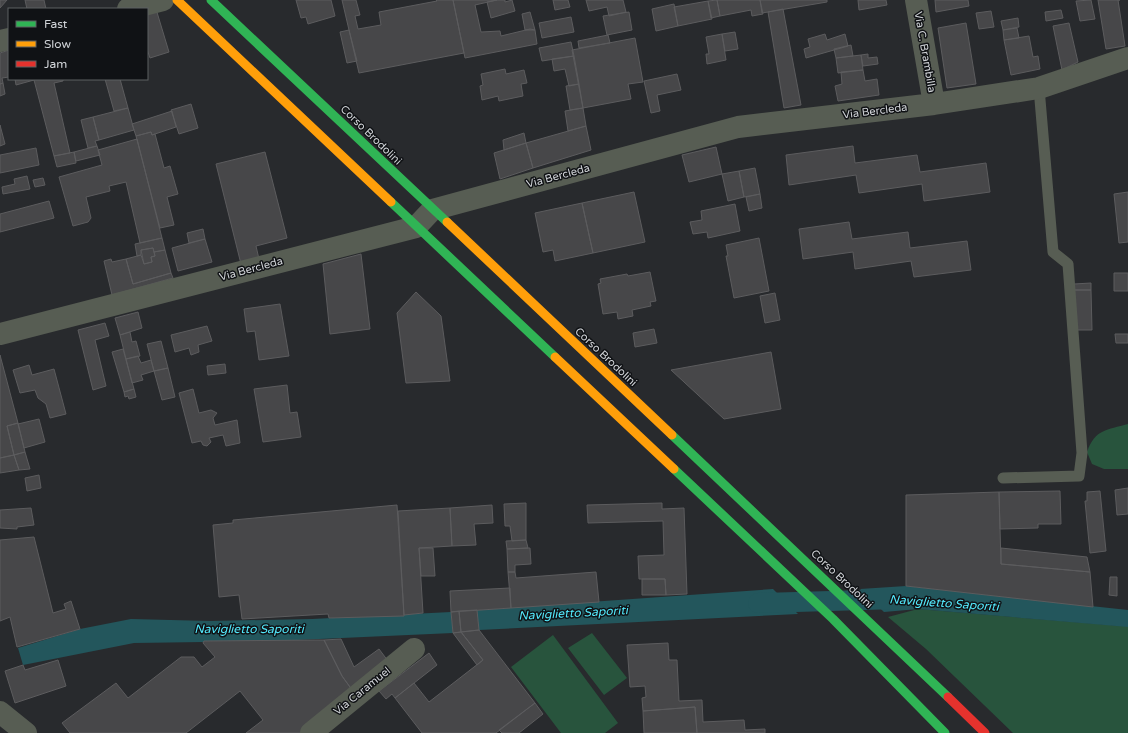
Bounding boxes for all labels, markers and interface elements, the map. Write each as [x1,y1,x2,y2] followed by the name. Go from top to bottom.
[8,8,148,80] legend
[911,10,939,94] street label: Via C. Brambilla
[44,17,68,31] text: Fast
[44,37,71,51] text: Slow
[44,57,67,71] text: Jam
[842,101,908,121] street label: Via Bercleda
[338,103,404,167] street label: Corso Brodolini
[525,161,591,191] street label: Via Bercleda
[218,254,284,284] street label: Via Bercleda
[572,325,640,389] street label: Corso Brodolini
[808,547,876,611] street label: Corso Brodolini
[889,592,1001,614] water label: Naviglietto Saporiti
[518,603,630,623] water label: Naviglietto Saporiti
[194,622,306,636] water label: Naviglietto Saporiti
[331,664,393,718] street label: Via Caramuel

